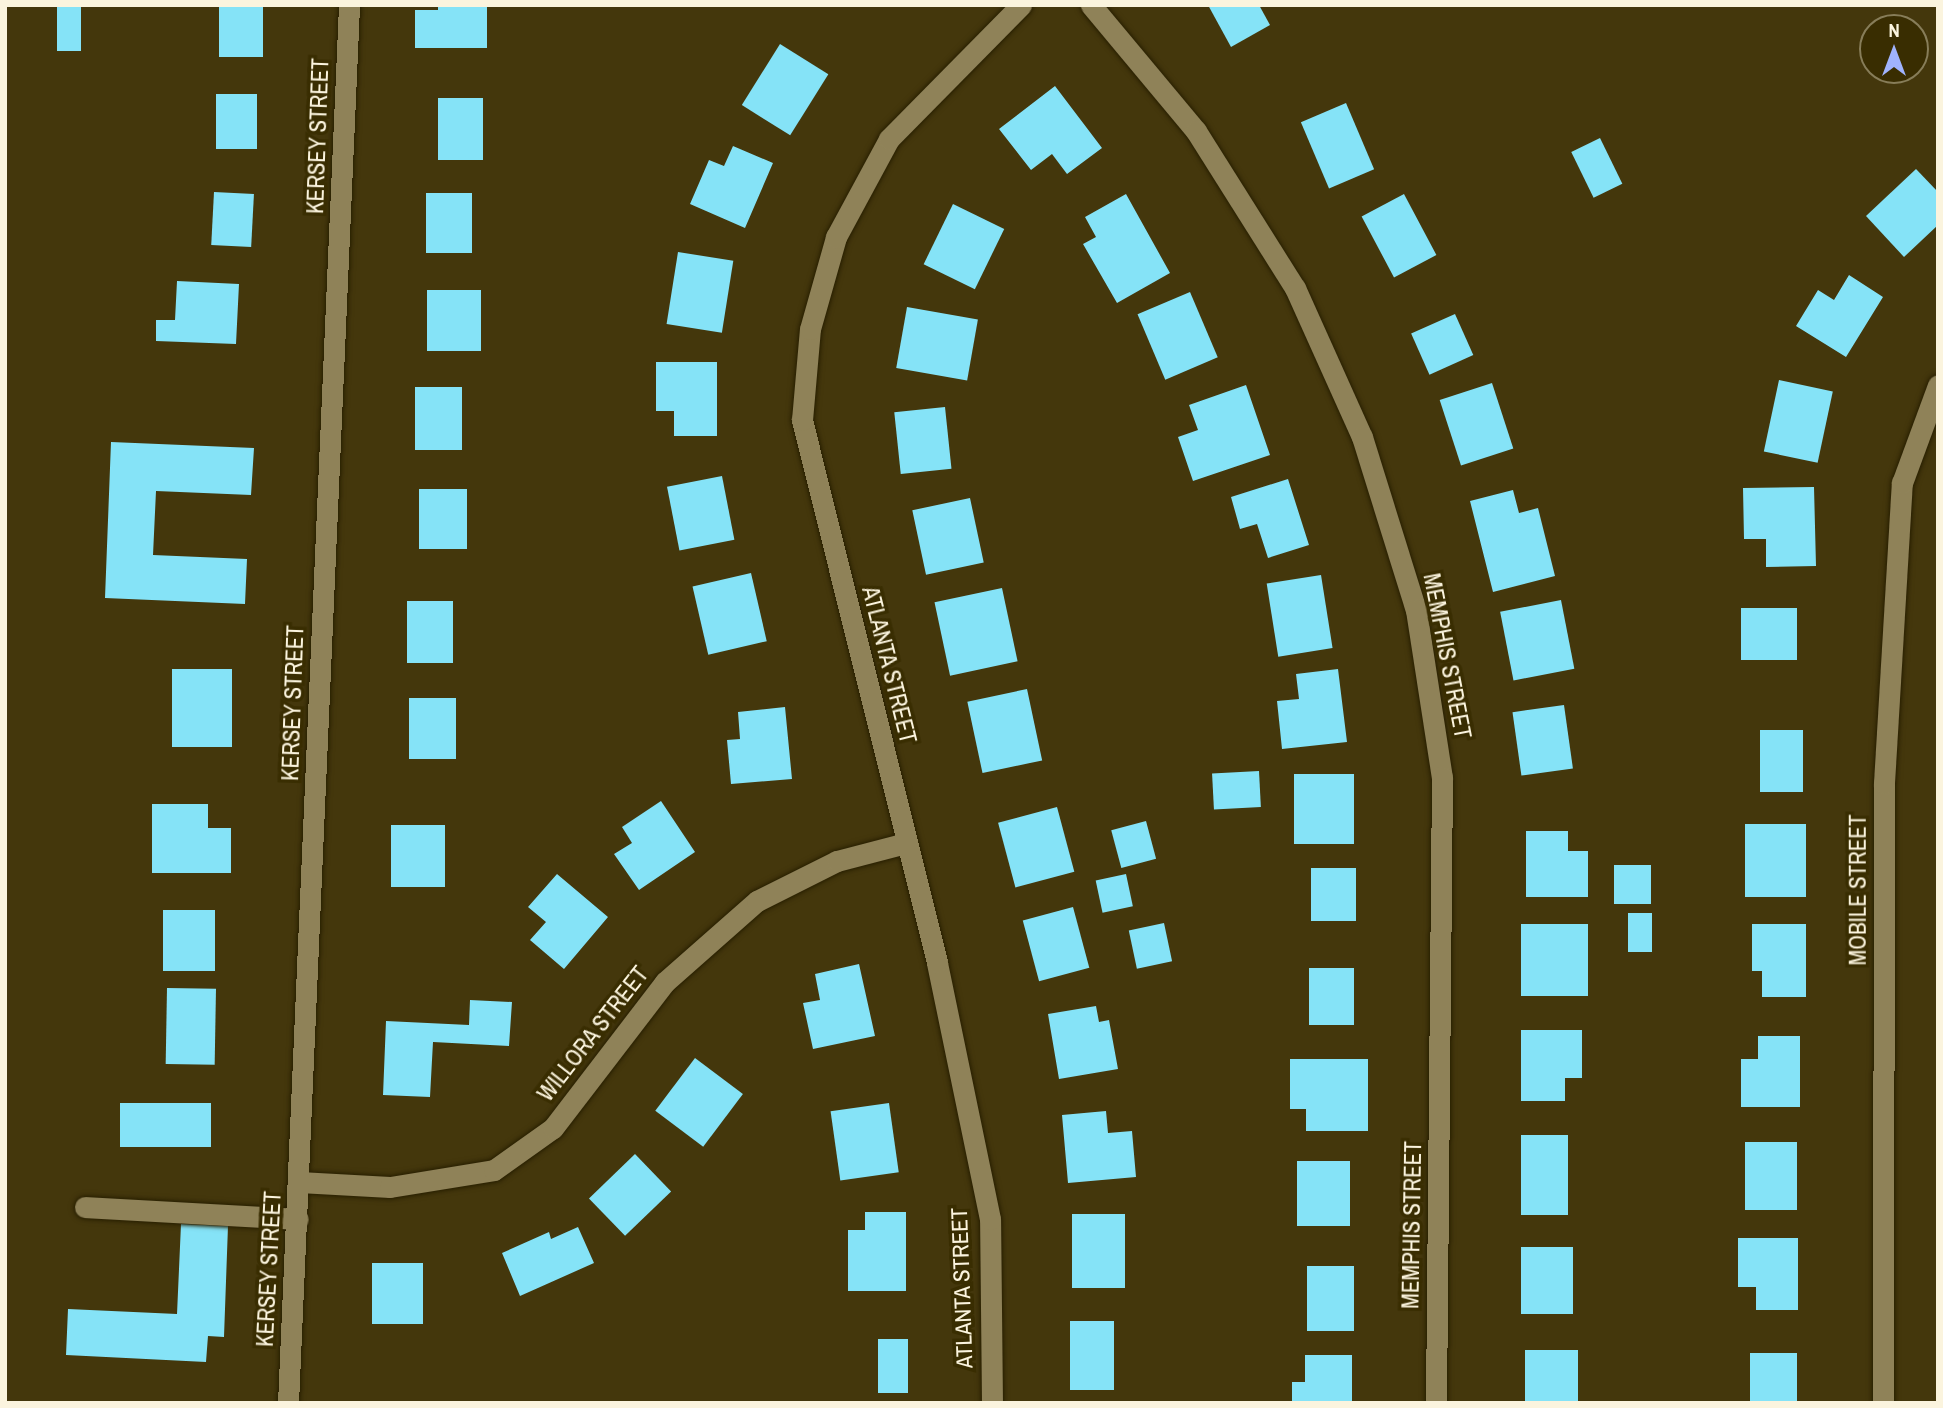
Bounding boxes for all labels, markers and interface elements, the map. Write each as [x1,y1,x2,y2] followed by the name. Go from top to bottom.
[1859,14,1929,84] north arrow
[1888,17,1900,43] text: N
[301,57,335,215] street label: KERSEY STREET
[1417,571,1477,741] street label: MEMPHIS STREET
[856,583,922,747] street label: ATLANTA STREET
[276,624,310,782] street label: KERSEY STREET
[1844,815,1872,965] street label: MOBILE STREET
[531,961,655,1107] street label: WILLORA STREET
[1397,1141,1427,1309] street label: MEMPHIS STREET
[251,1190,287,1348] street label: KERSEY STREET
[945,1207,979,1369] street label: ATLANTA STREET

